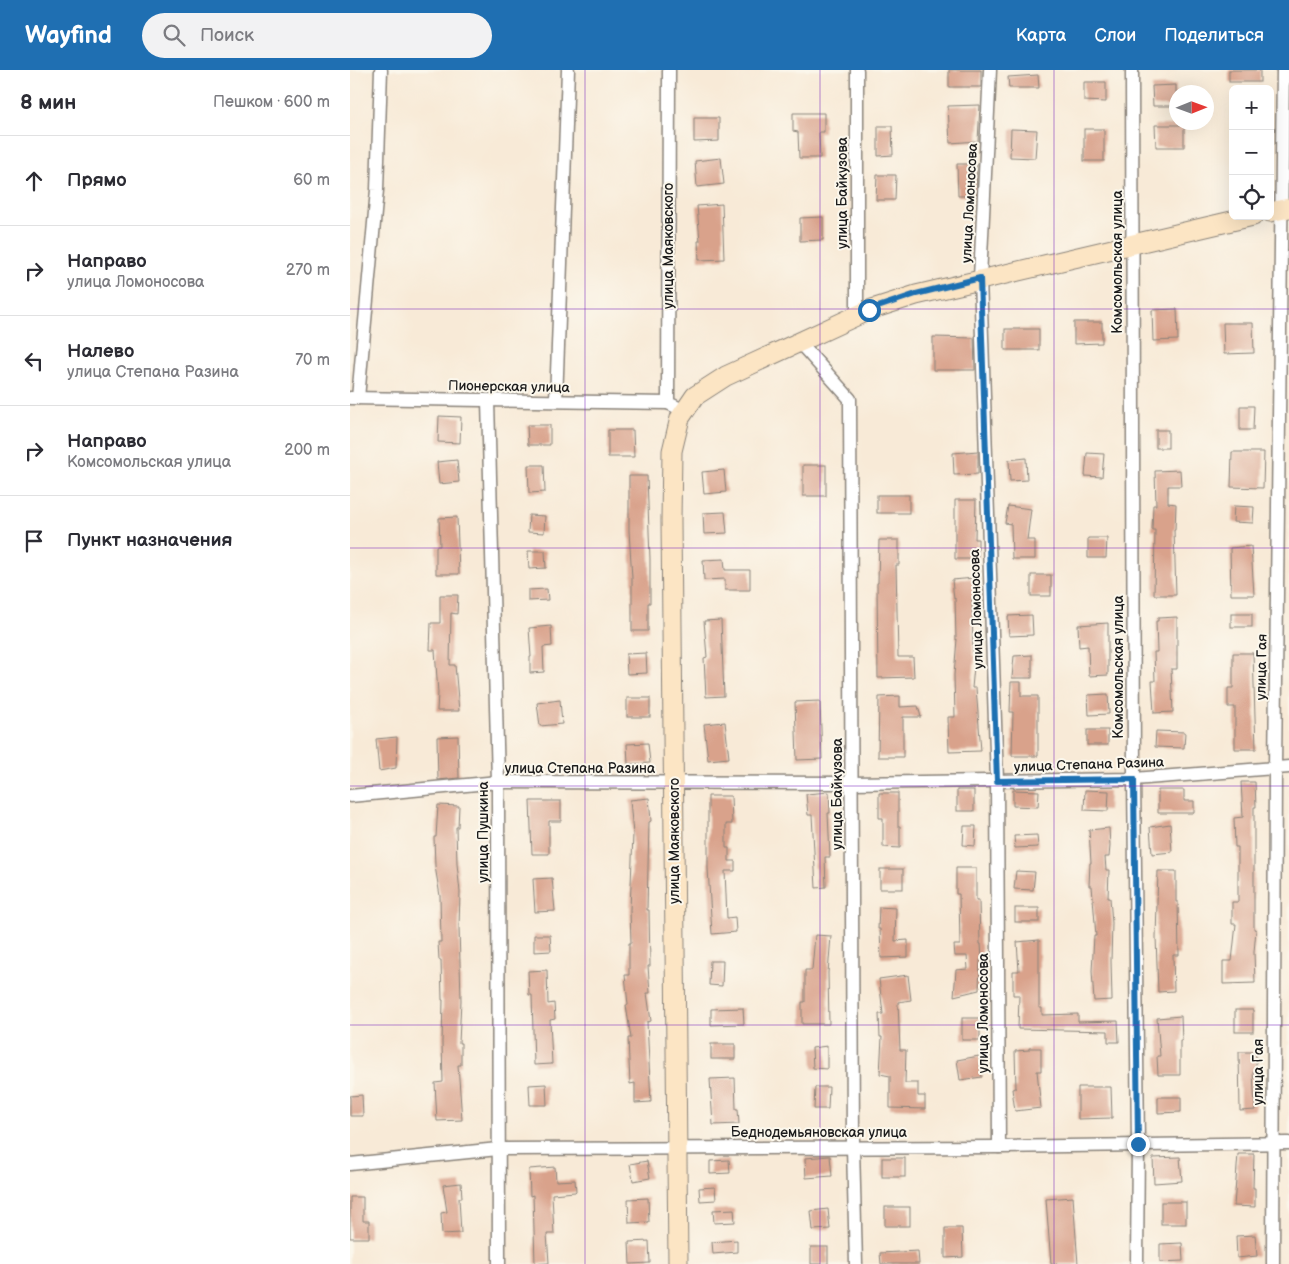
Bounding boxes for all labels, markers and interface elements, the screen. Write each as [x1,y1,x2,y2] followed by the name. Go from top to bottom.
[142,13,492,58] search box
[25,21,112,50] text: Wayfind
[160,21,188,49] icon: search
[200,24,254,47] text: Поиск
[1016,25,1066,46] text: Карта
[1094,25,1136,46] text: Слои
[1164,25,1264,46] text: Поделиться
[1169,85,1214,130] north arrow
[1229,85,1274,220] map controls
[1229,85,1274,130] button: +
[20,90,76,115] text: 8 мин
[213,93,330,112] text: Пешком · 600 m
[1229,130,1274,175] button: −
[834,136,851,249] street label: улица Байкузова
[958,142,981,264] street label: улица Ломоносова
[20,167,48,195] icon: ahead
[67,169,127,192] text: Прямо
[293,171,330,190] text: 60 m
[1229,175,1274,220] button: locate
[660,183,677,309] street label: улица Маяковского
[1109,189,1126,334] street label: Комсомольская улица
[67,250,147,273] text: Направо
[20,257,48,285] icon: right
[286,261,330,280] text: 270 m
[67,273,204,292] text: улица Ломоносова
[858,299,881,322] route start
[67,340,134,363] text: Налево
[20,347,48,375] icon: left
[295,351,330,370] text: 70 m
[67,363,239,382] text: улица Степана Разина
[448,377,571,396] street label: Пионерская улица
[67,430,147,453] text: Направо
[20,437,48,465] icon: right
[284,441,330,460] text: 200 m
[67,453,231,472] text: Комсомольская улица
[20,527,48,555] icon: arrive
[67,529,232,552] text: Пункт назначения
[966,548,987,669] street label: улица Ломоносова
[1110,594,1127,739] street label: Комсомольская улица
[1252,633,1271,700] street label: улица Гая
[829,737,846,850] street label: улица Байкузова
[1014,753,1165,776] street label: улица Степана Разина
[505,760,656,777] street label: улица Степана Разина
[666,778,683,904] street label: улица Маяковского
[475,780,492,883] street label: улица Пушкина
[975,952,992,1073] street label: улица Ломоносова
[1250,1039,1267,1105] street label: улица Гая
[731,1124,908,1141] street label: Беднодемьяновская улица
[1127,1133,1150,1156] route end

